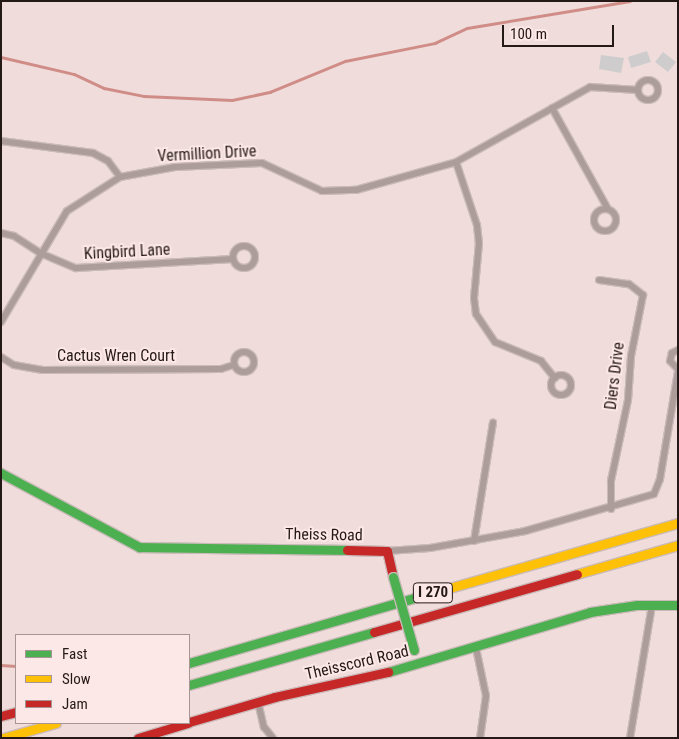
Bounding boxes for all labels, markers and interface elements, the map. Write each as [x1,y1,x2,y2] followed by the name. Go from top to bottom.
[504,15,616,47] scale bar
[510,25,547,43] text: 100 m
[157,142,257,166] street label: Vermillion Drive
[83,240,171,264] street label: Kingbird Lane
[601,341,629,411] street label: Diers Drive
[57,346,175,366] street label: Cactus Wren Court
[285,525,363,545] street label: Theiss Road
[412,580,454,606] road number: I 270
[15,634,190,724] legend
[303,642,411,684] street label: Theisscord Road
[62,645,87,663] text: Fast
[62,670,91,688] text: Slow
[62,695,88,713] text: Jam

